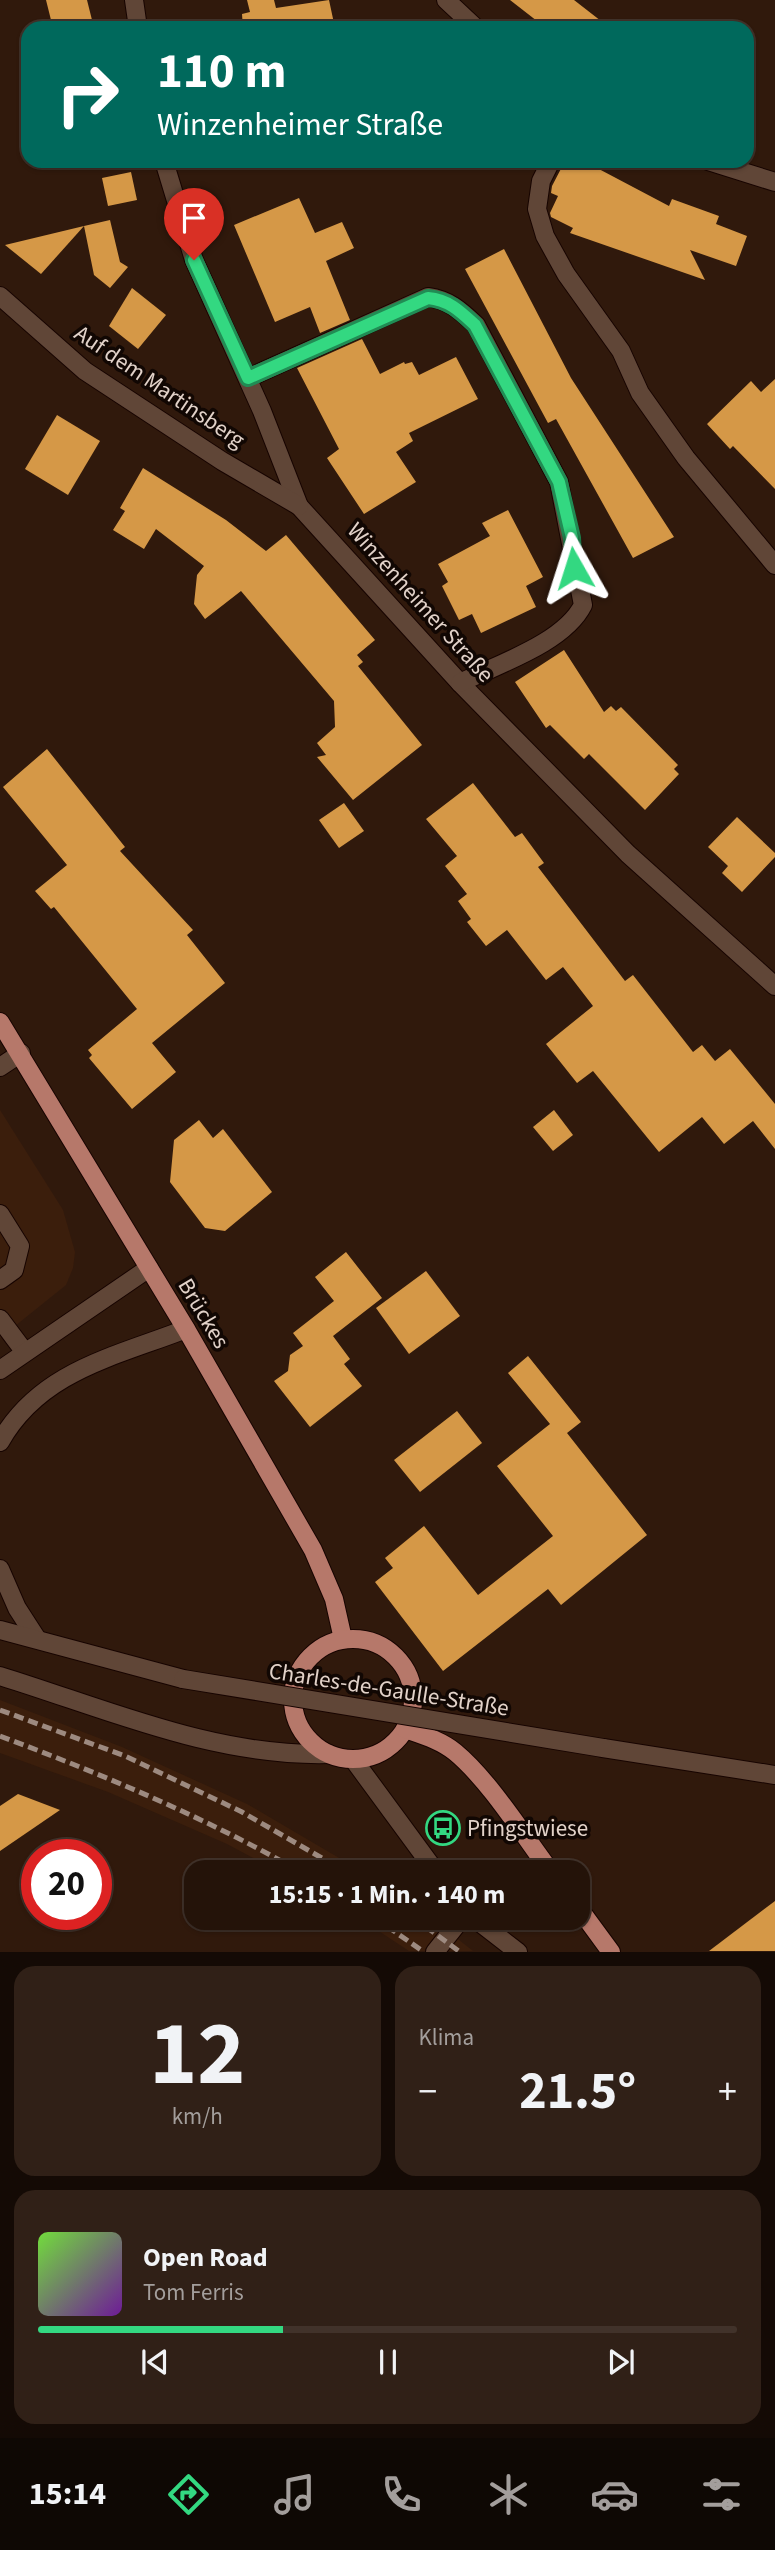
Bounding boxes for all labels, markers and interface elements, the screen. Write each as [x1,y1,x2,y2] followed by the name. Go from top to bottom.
[157,37,286,107] text: 110 m
[42,49,133,140] icon: right
[157,102,443,148] text: Winzenheimer Straße
[164,188,224,260] pin
[175,199,213,237] icon: arrive
[68,317,252,456] street label: Auf dem Martinsberg
[340,515,502,690] street label: Winzenheimer Straße
[537,531,611,605] position arrow
[170,1272,237,1355] street label: Brückes
[266,1654,511,1725] street label: Charles-de-Gaulle-Straße
[424,1809,462,1847] bus stop icon: Pfingstwiese
[467,1812,588,1845] place label: Pfingstwiese
[21,1839,112,1930] speed limit sign: 20
[269,1876,505,1913] text: 15:15 · 1 Min. · 140 m
[149,1990,245,2119] text: 12
[419,2021,474,2054] text: Klima
[519,2055,636,2129] text: 21.5°
[419,2065,437,2119] text: −
[718,2065,737,2119] text: +
[172,2100,223,2133] text: km/h
[143,2239,268,2276] text: Open Road
[143,2276,244,2309] text: Tom Ferris
[136,2343,174,2381] icon: previous
[369,2343,407,2381] icon: pause
[602,2343,640,2381] icon: next
[164,2470,213,2519] icon: directions
[270,2470,319,2519] icon: music
[377,2470,426,2519] icon: phone
[484,2470,533,2519] icon: climate
[590,2470,639,2519] icon: car
[697,2470,746,2519] icon: filters
[29,2471,106,2517] text: 15:14

